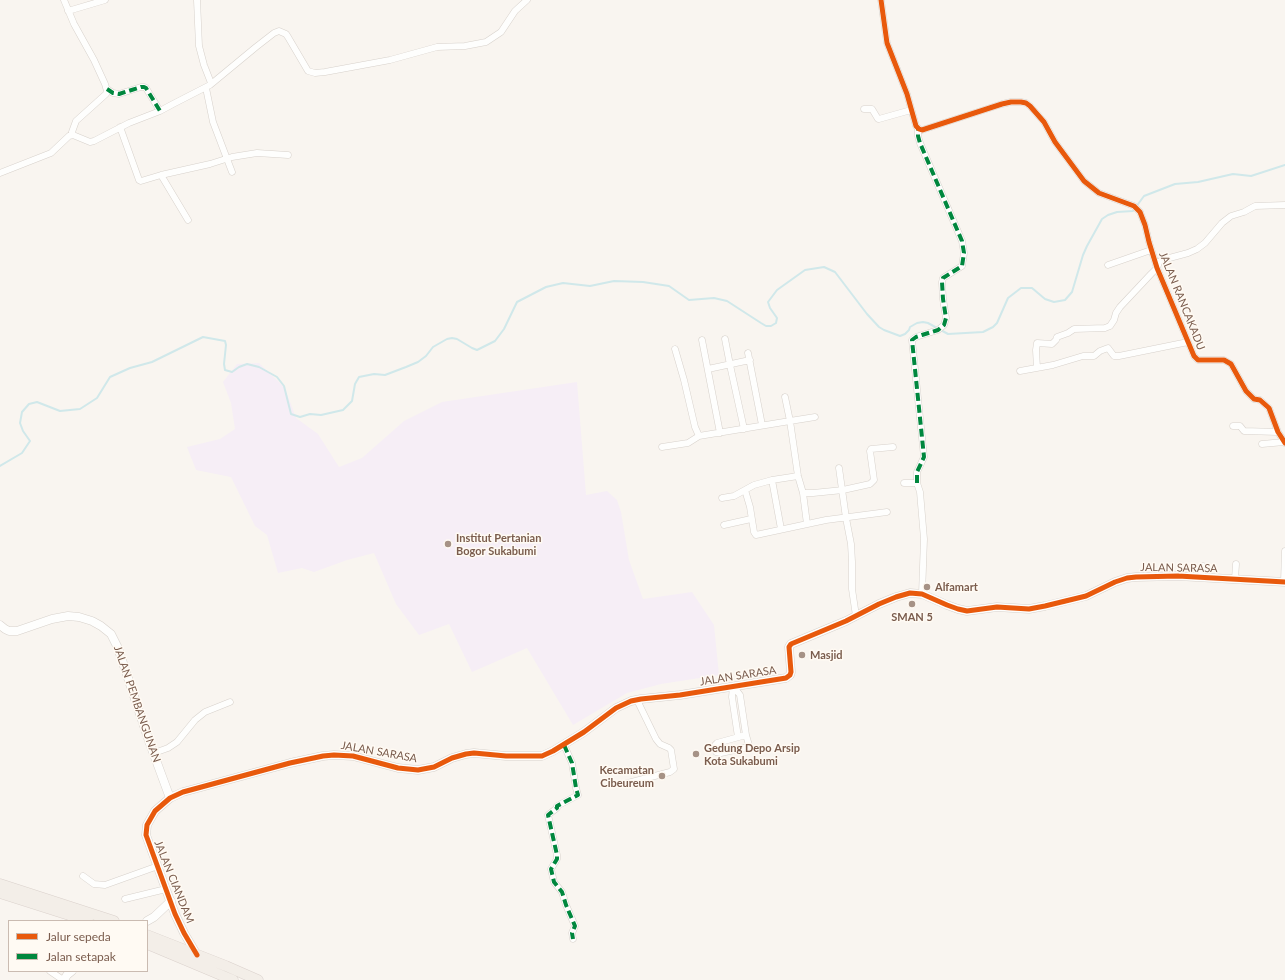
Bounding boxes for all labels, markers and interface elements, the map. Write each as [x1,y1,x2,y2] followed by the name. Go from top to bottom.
[1156,250,1208,352] street label: JALAN RANCAKADU
[456,531,541,557] place label: Institut Pertanian Bogor Sukabumi
[443,539,453,549] marker: Institut Pertanian Bogor Sukabumi
[1140,561,1218,575] street label: JALAN SARASA
[935,580,978,594] place label: Alfamart
[922,582,932,592] marker: Alfamart
[907,599,917,609] marker: SMAN 5
[891,610,933,624] place label: SMAN 5
[111,644,163,764] street label: JALAN PEMBANGUNAN
[810,648,842,662] place label: Masjid
[797,650,807,660] marker: Masjid
[699,663,777,689] street label: JALAN SARASA
[340,739,418,765] street label: JALAN SARASA
[704,741,800,767] place label: Gedung Depo Arsip Kota Sukabumi
[691,749,701,759] marker: Gedung Depo Arsip Kota Sukabumi
[600,763,654,789] place label: Kecamatan Cibeureum
[657,771,667,781] marker: Kecamatan Cibeureum
[151,839,197,925] street label: JALAN CIANDAM
[8,920,148,972] legend
[46,929,111,944] text: Jalur sepeda
[46,949,116,964] text: Jalan setapak

